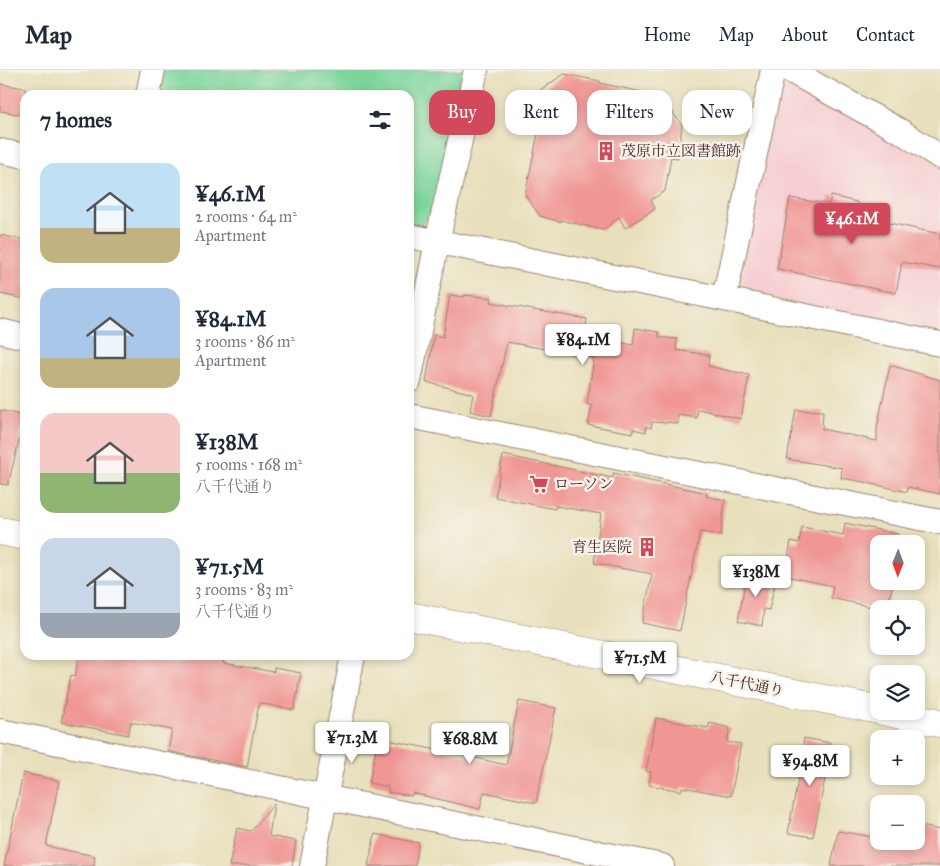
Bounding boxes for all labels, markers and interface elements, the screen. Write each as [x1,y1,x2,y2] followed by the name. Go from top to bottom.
[25,20,72,50] text: Map
[644,24,691,46] text: Home
[719,24,754,46] text: Map
[782,24,828,46] text: About
[856,24,915,46] text: Contact
[429,90,495,135] chip: Buy
[505,90,577,135] chip: Rent
[587,90,672,135] chip: Filters
[682,90,752,135] chip: New
[366,106,394,134] icon: filters
[40,107,112,133] text: 7 homes
[595,140,617,162] building icon: 茂原市立図書館跡
[621,142,741,160] place label: 茂原市立図書館跡
[195,181,266,207] text: ¥46.1M
[80,183,140,243] icon: home
[811,202,893,245] pin: ¥46.1M
[195,207,297,226] text: 2 rooms · 64 m²
[825,209,879,228] text: ¥46.1M
[195,226,267,245] text: Apartment
[195,306,266,332] text: ¥84.1M
[80,308,140,368] icon: home
[542,324,624,366] pin: ¥84.1M
[556,330,610,349] text: ¥84.1M
[195,332,295,351] text: 3 rooms · 86 m²
[195,351,267,370] text: Apartment
[195,429,258,455] text: ¥138M
[80,433,140,493] icon: home
[195,455,302,474] text: 5 rooms · 168 m²
[528,473,550,495] supermarket icon: ローソン
[554,475,613,493] place label: ローソン
[195,477,275,496] text: 八千代通り
[870,535,925,590] north arrow
[870,535,925,850] map controls
[636,536,658,558] building icon: 育生医院
[572,538,632,556] place label: 育生医院
[195,554,264,580] text: ¥71.5M
[721,556,791,598] pin: ¥138M
[80,558,140,618] icon: home
[732,562,780,581] text: ¥138M
[195,580,293,599] text: 3 rooms · 83 m²
[870,600,925,655] button: locate
[195,602,275,621] text: 八千代通り
[599,642,681,684] pin: ¥71.5M
[614,648,666,667] text: ¥71.5M
[870,665,925,720] button: layers
[708,668,786,700] street label: 八千代通り
[311,722,393,764] pin: ¥71.3M
[429,722,511,765] pin: ¥68.8M
[326,728,378,747] text: ¥71.3M
[442,729,498,748] text: ¥68.8M
[870,730,925,785] button: +
[769,744,851,787] pin: ¥94.8M
[782,751,838,770] text: ¥94.8M
[870,795,925,850] button: −

